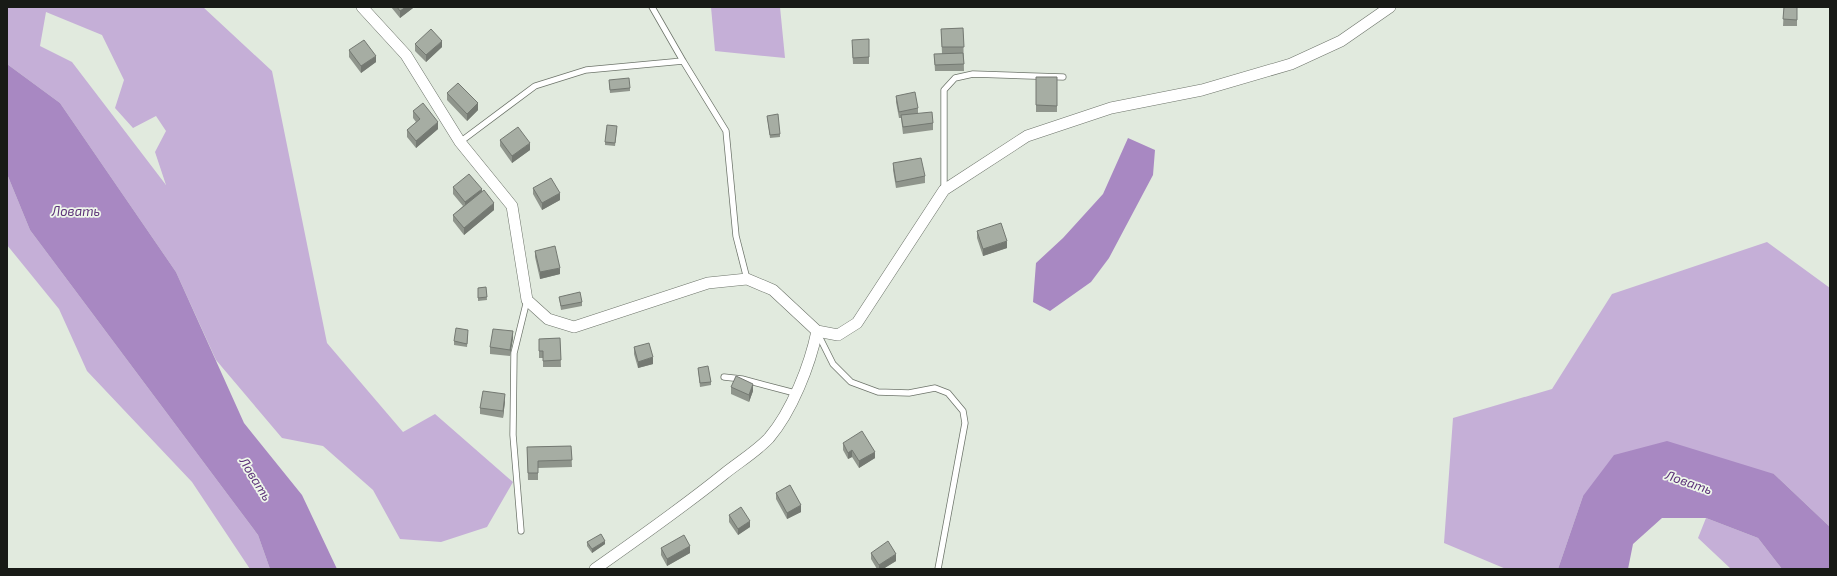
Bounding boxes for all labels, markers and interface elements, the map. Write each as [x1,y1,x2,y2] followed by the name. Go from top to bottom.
[51,203,100,219] water label: Ловать
[236,453,276,504] water label: Ловать
[1663,466,1714,497] water label: Ловать

